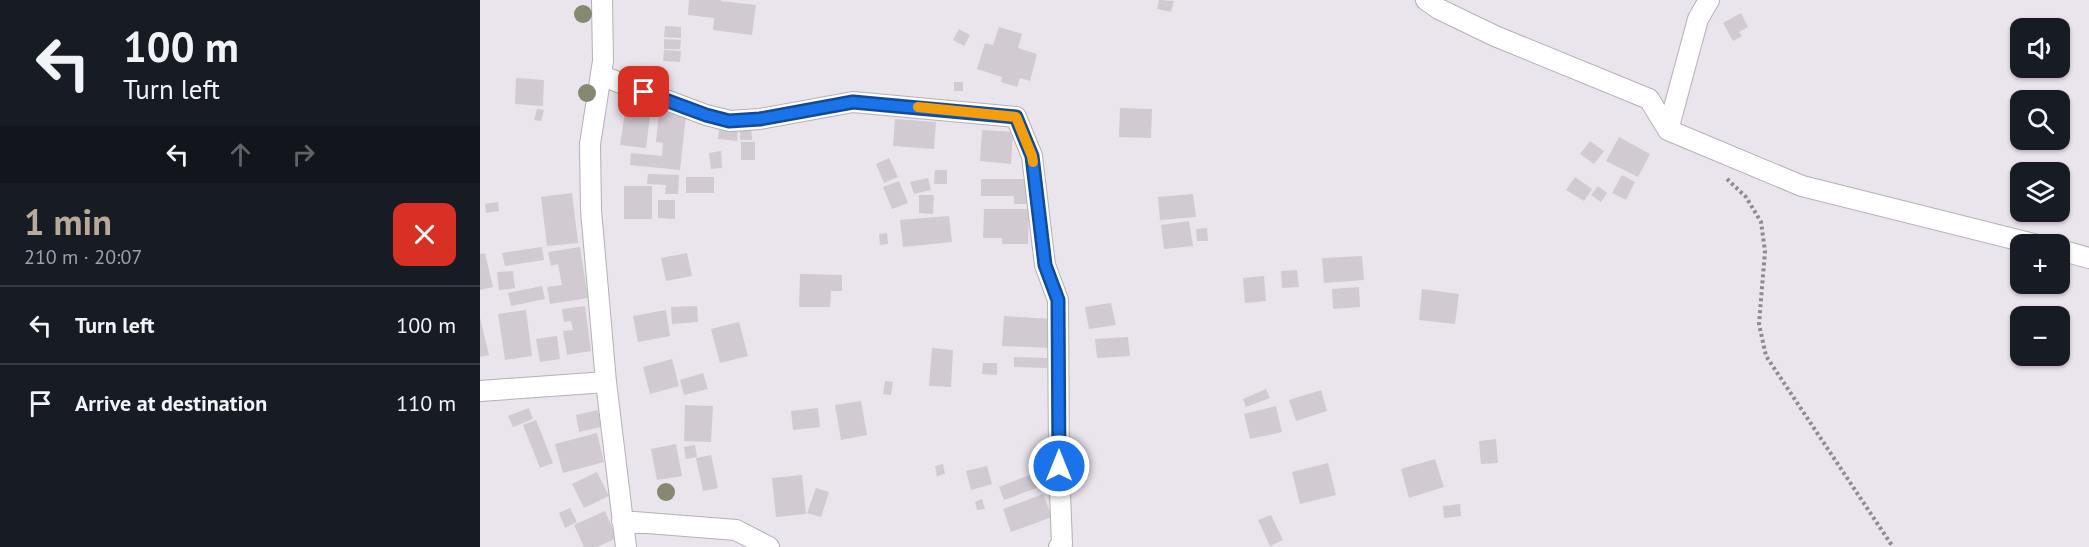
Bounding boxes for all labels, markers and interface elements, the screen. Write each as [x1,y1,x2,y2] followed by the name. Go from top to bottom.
[2010,18,2070,366] map controls
[2010,18,2070,78] button: sound
[123,19,239,74] text: 100 m
[24,24,102,102] icon: left
[618,66,669,117] pin
[123,72,220,106] text: Turn left
[627,75,660,108] icon: arrive
[2010,90,2070,150] button: search
[161,138,194,171] icon: left
[224,138,257,171] icon: ahead
[287,138,320,171] icon: right
[2010,162,2070,222] button: layers
[24,198,112,245] text: 1 min
[393,203,456,266] button: close
[2010,234,2070,294] button: +
[24,244,142,270] text: 210 m · 20:07
[2010,306,2070,366] button: −
[24,309,57,342] icon: left
[75,311,155,339] text: Turn left
[396,311,456,339] text: 100 m
[24,387,57,420] icon: arrive
[75,389,267,417] text: Arrive at destination
[396,389,456,417] text: 110 m
[1027,434,1091,498] position arrow

